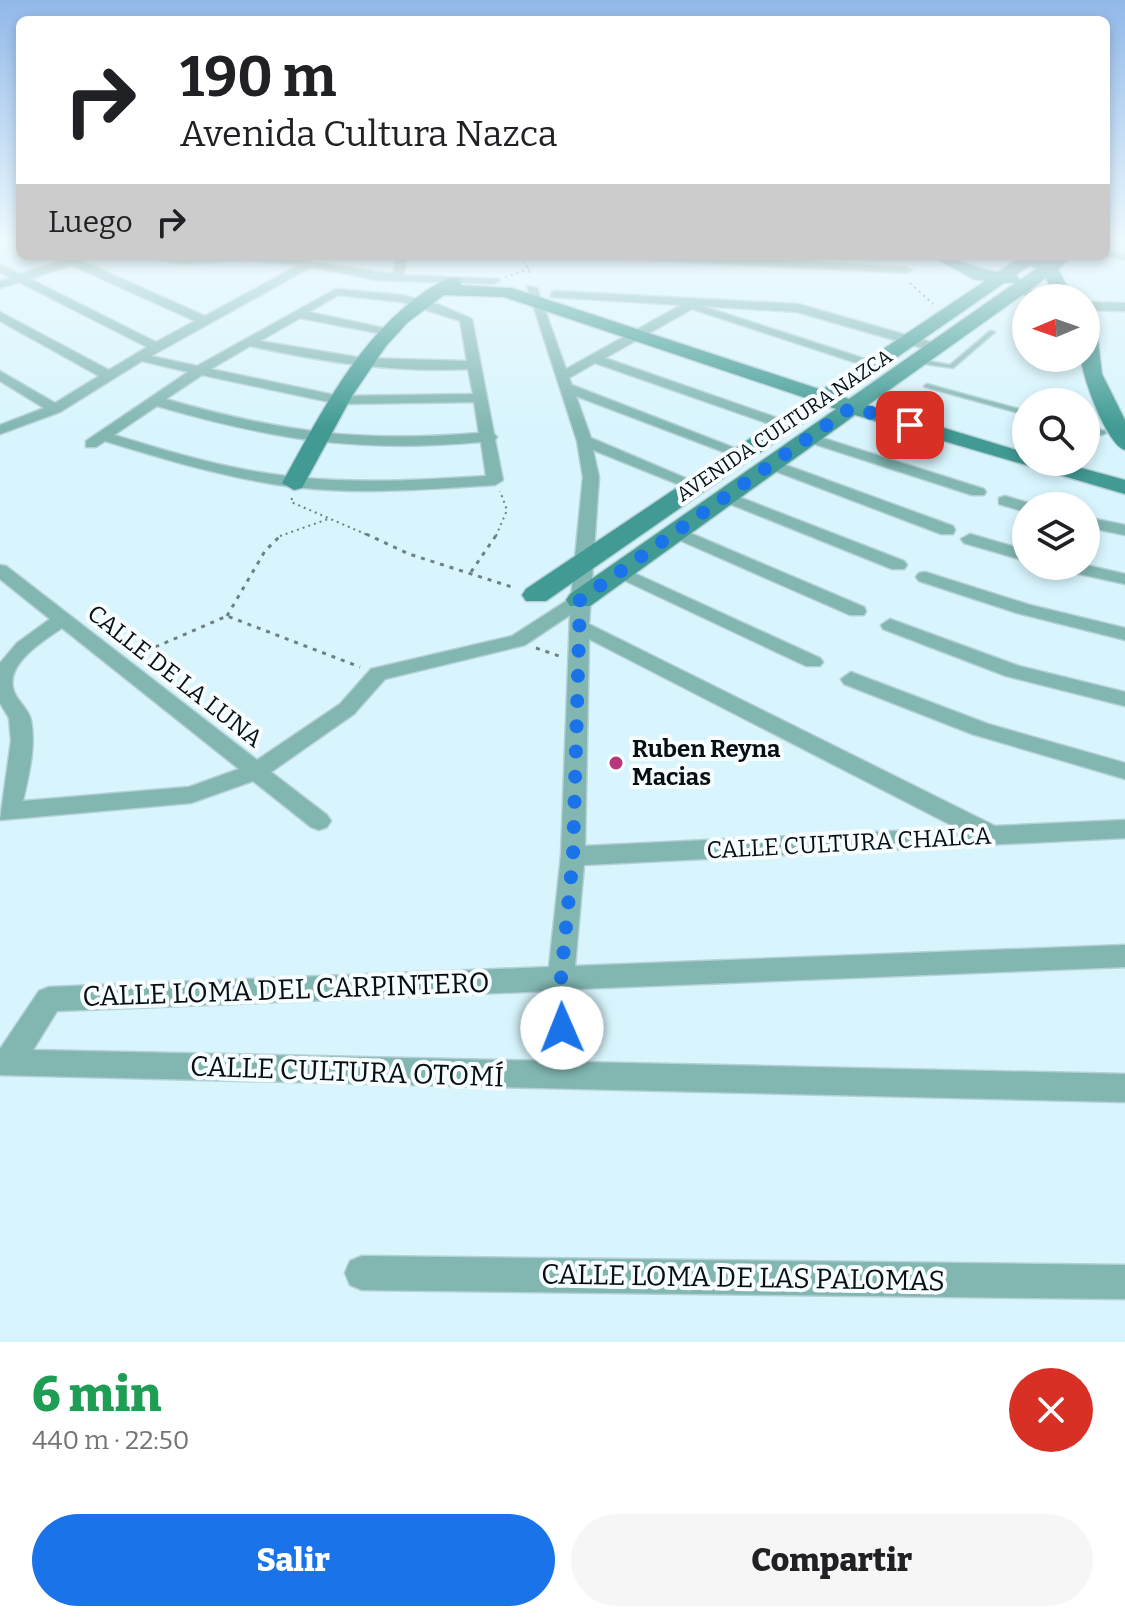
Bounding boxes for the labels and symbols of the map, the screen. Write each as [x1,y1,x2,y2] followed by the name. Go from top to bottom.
[1012,284,1100,372] north arrow
[672,343,897,506] street label: AVENIDA CULTURA NAZCA
[876,391,944,459] pin
[82,599,268,753] street label: CALLE DE LA LUNA
[632,735,781,791] place label: Ruben Reyna Macias
[607,754,625,772] marker: Ruben Reyna Macias
[706,822,992,864] street label: CALLE CULTURA CHALCA
[82,966,490,1013] street label: CALLE LOMA DEL CARPINTERO
[520,986,604,1070] position arrow
[189,1049,505,1093] street label: CALLE CULTURA OTOMÍ
[541,1257,945,1298] street label: CALLE LOMA DE LAS PALOMAS

